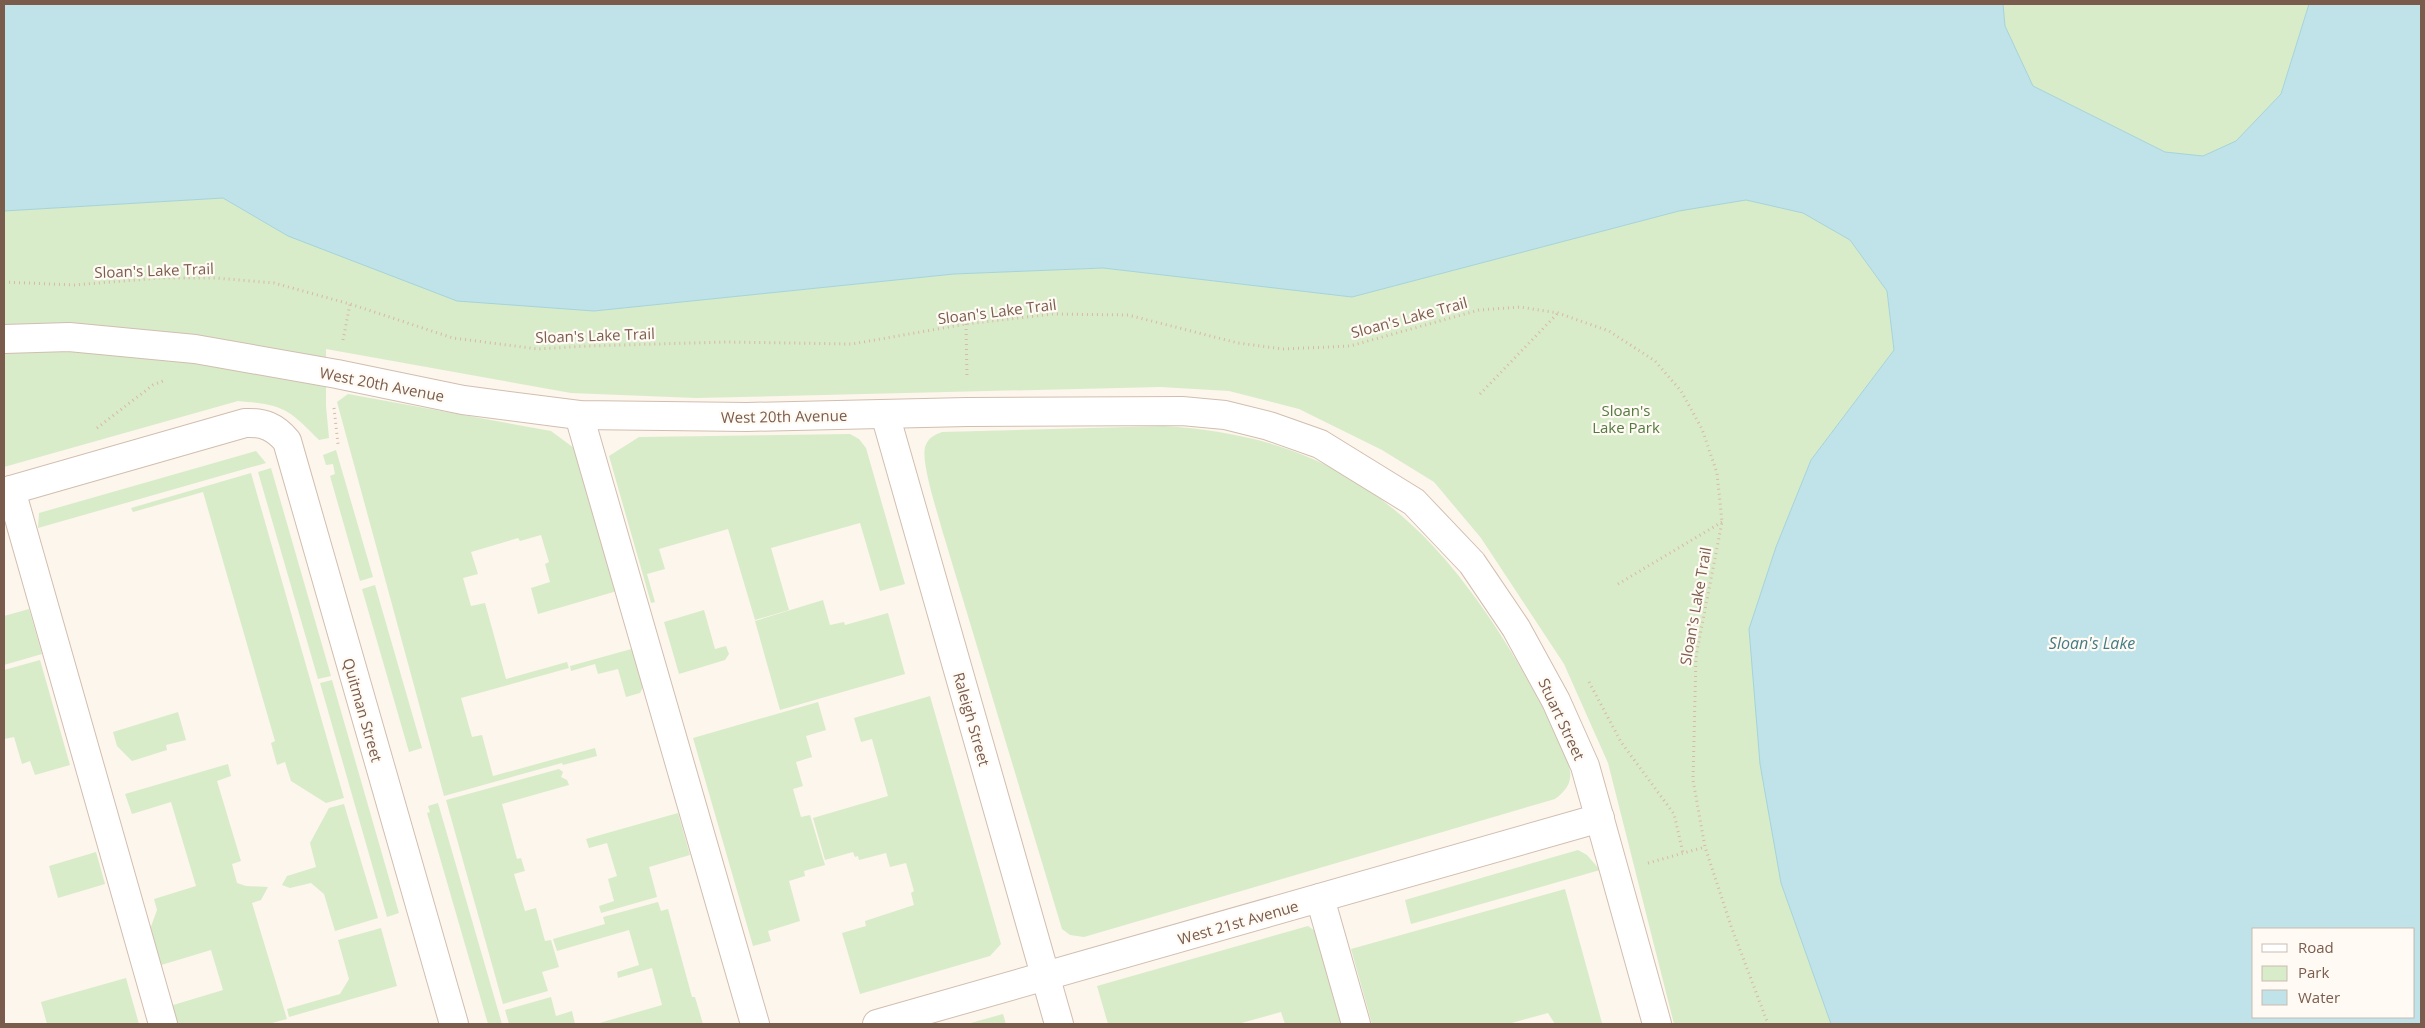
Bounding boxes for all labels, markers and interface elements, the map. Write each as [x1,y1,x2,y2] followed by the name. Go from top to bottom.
[94,258,214,282] street label: Sloan's Lake Trail
[1349,292,1469,342] street label: Sloan's Lake Trail
[936,294,1058,328] street label: Sloan's Lake Trail
[535,323,655,347] street label: Sloan's Lake Trail
[318,362,446,406] street label: West 20th Avenue
[1592,400,1660,437] park label: Sloan's Lake Park
[721,405,847,427] street label: West 20th Avenue
[1675,545,1715,667] street label: Sloan's Lake Trail
[2049,632,2135,654] water label: Sloan's Lake
[339,656,387,764] street label: Quitman Street
[949,670,995,768] street label: Raleigh Street
[1534,675,1590,763] street label: Stuart Street
[1175,895,1301,949] street label: West 21st Avenue
[2252,928,2415,1018] legend
[2298,937,2334,957] text: Road
[2298,962,2329,982] text: Park
[2298,987,2340,1007] text: Water

